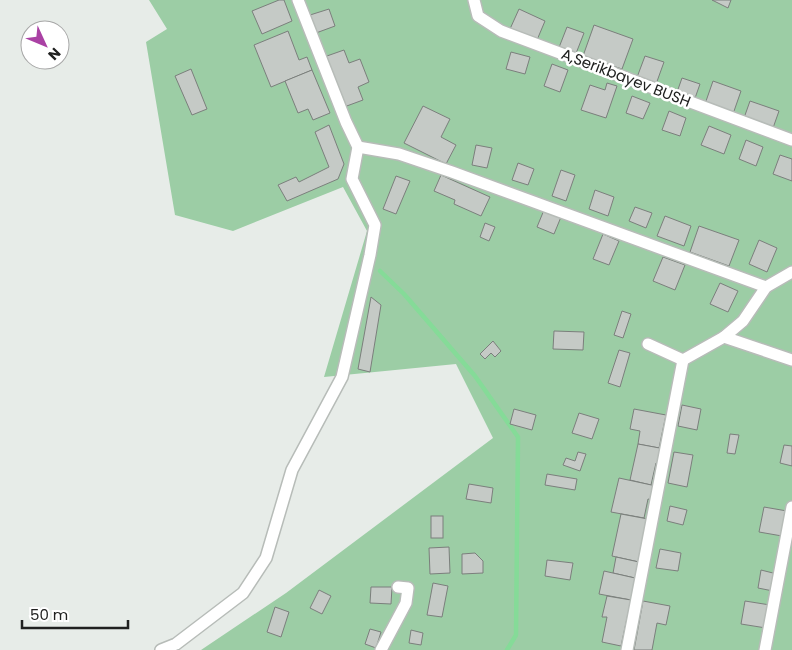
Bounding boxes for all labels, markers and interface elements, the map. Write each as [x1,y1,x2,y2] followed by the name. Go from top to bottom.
[20,20,70,70] north arrow
[44,43,65,65] text: N
[558,43,694,112] street label: A,Serikbayev BUSH
[22,598,129,630] scale bar
[30,604,68,625] text: 50 m

